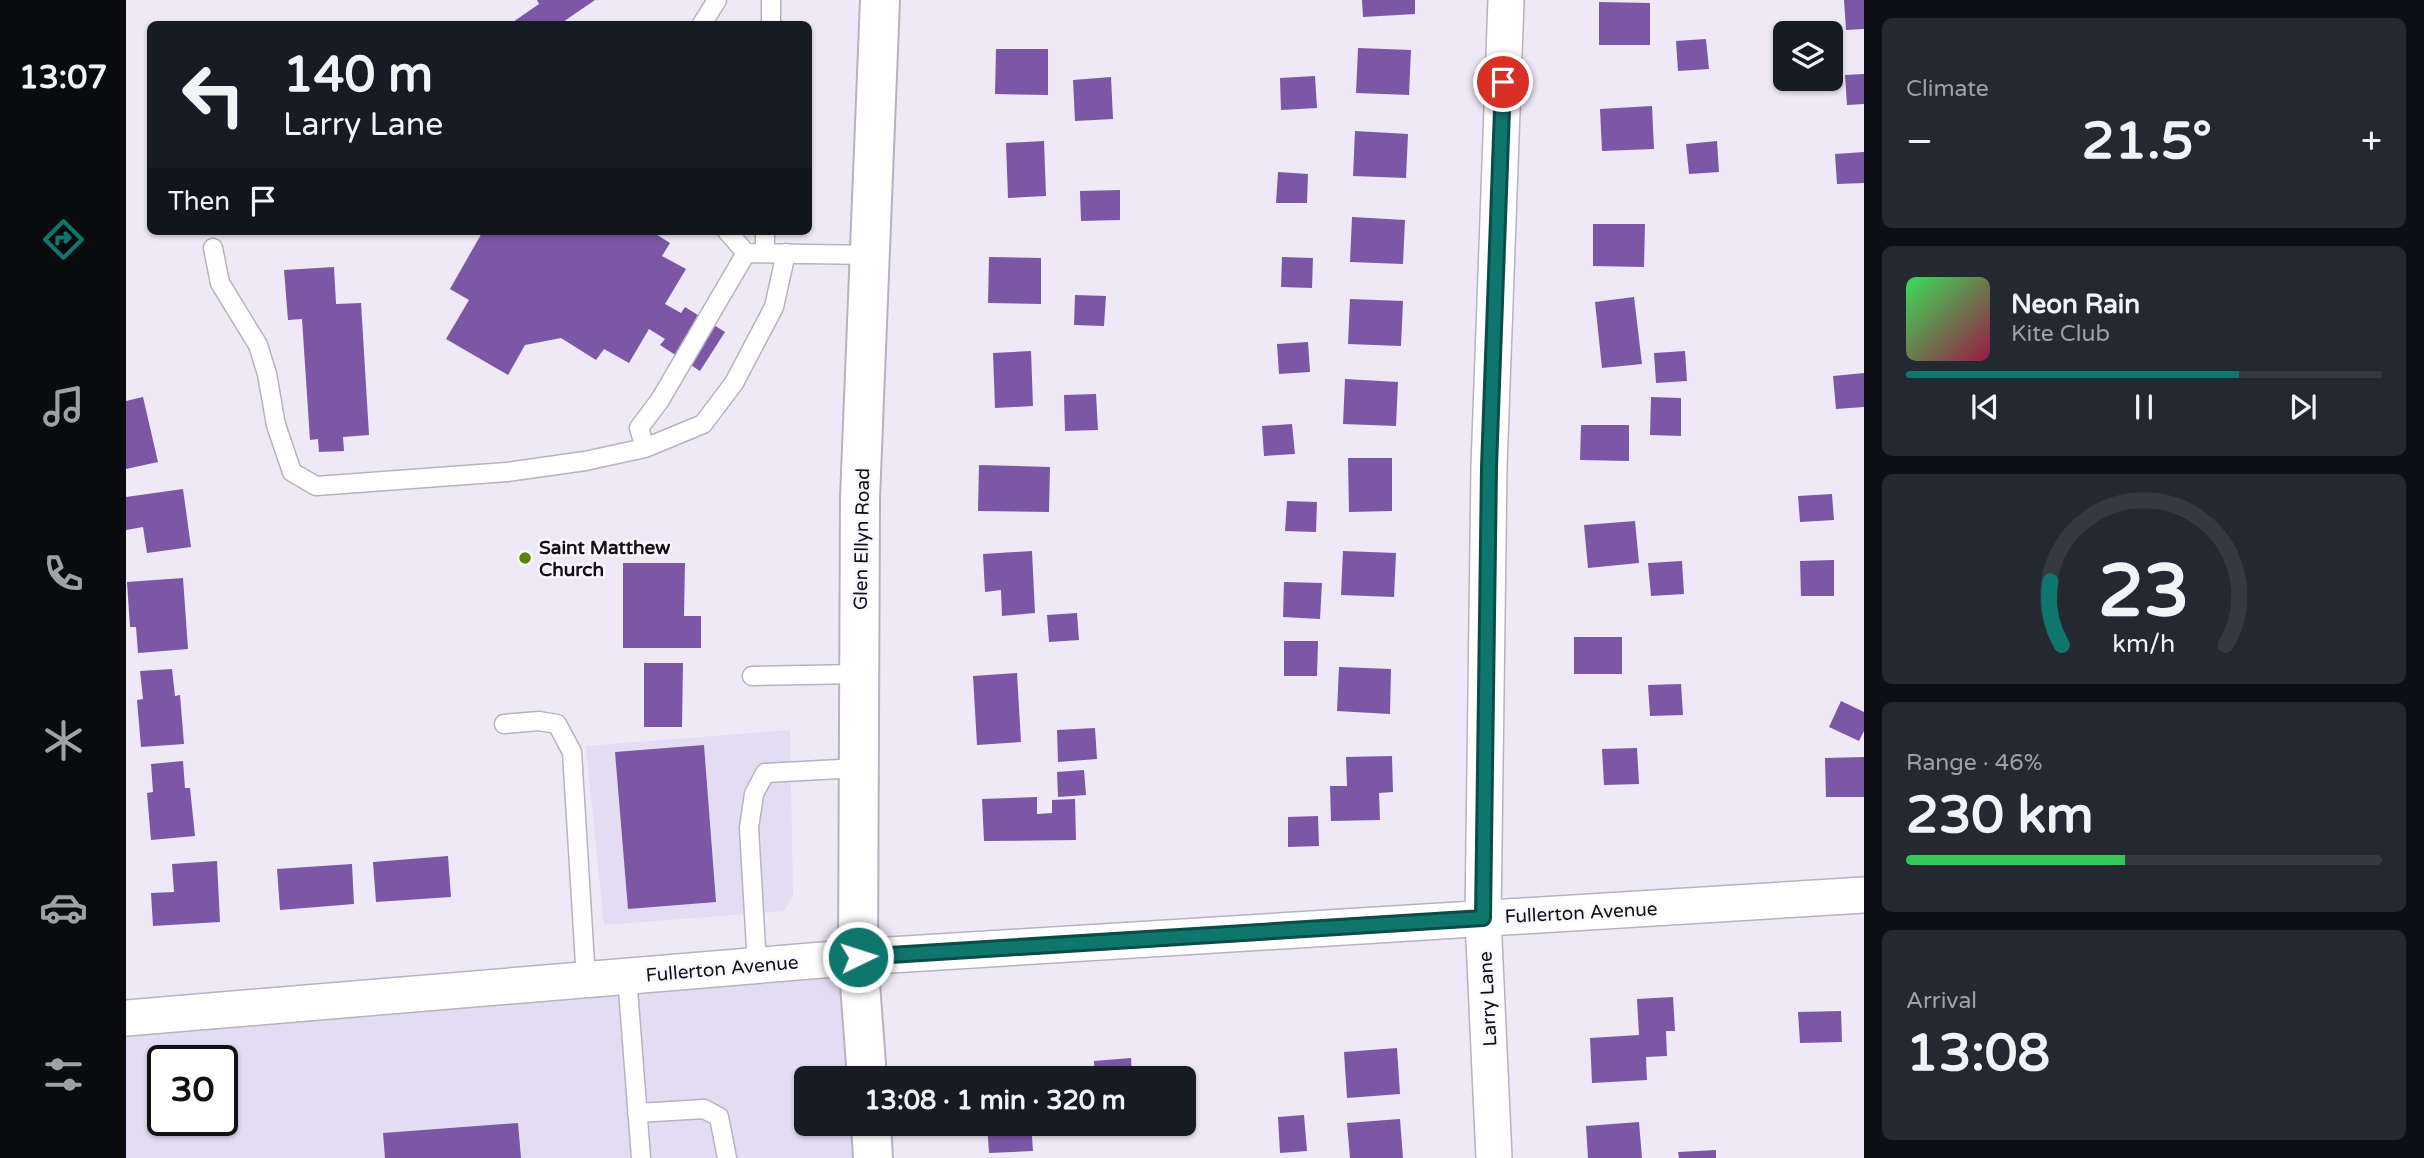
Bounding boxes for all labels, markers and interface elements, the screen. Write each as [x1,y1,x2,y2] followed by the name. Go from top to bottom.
[1773,21,1843,91] map controls
[1773,21,1843,91] button: layers
[283,46,433,105] text: 140 m
[168,49,259,140] icon: left
[1473,52,1533,112] pin
[19,59,107,97] text: 13:07
[1484,63,1522,101] icon: arrive
[1906,75,1989,103] text: Climate
[283,106,443,144] text: Larry Lane
[2082,110,2212,173] text: 21.5°
[1906,119,1933,165] text: −
[2361,119,2382,165] text: +
[244,182,282,220] icon: arrive
[168,186,230,217] text: Then
[39,215,88,264] icon: directions
[2011,289,2140,320] text: Neon Rain
[2011,320,2110,348] text: Kite Club
[39,382,88,431] icon: music
[1966,388,2004,426] icon: previous
[2125,388,2163,426] icon: pause
[2284,388,2322,426] icon: next
[850,468,874,610] street label: Glen Ellyn Road
[539,537,670,581] place label: Saint Matthew Church
[2098,548,2190,636] text: 23
[39,549,88,598] icon: phone
[517,550,533,566] marker: Saint Matthew Church
[2113,629,2175,659] text: km/h
[39,716,88,765] icon: climate
[1906,749,2042,777] text: Range · 46%
[1906,784,2094,847] text: 230 km
[39,883,88,932] icon: car
[1504,898,1658,928] street label: Fullerton Avenue
[821,920,895,994] position arrow
[645,951,799,987] street label: Fullerton Avenue
[1475,951,1501,1047] street label: Larry Lane
[1906,987,1977,1015] text: Arrival
[1906,1022,2050,1085] text: 13:08
[147,1045,238,1136] speed limit sign: 30
[39,1050,88,1099] icon: filters
[864,1085,1126,1116] text: 13:08 · 1 min · 320 m

